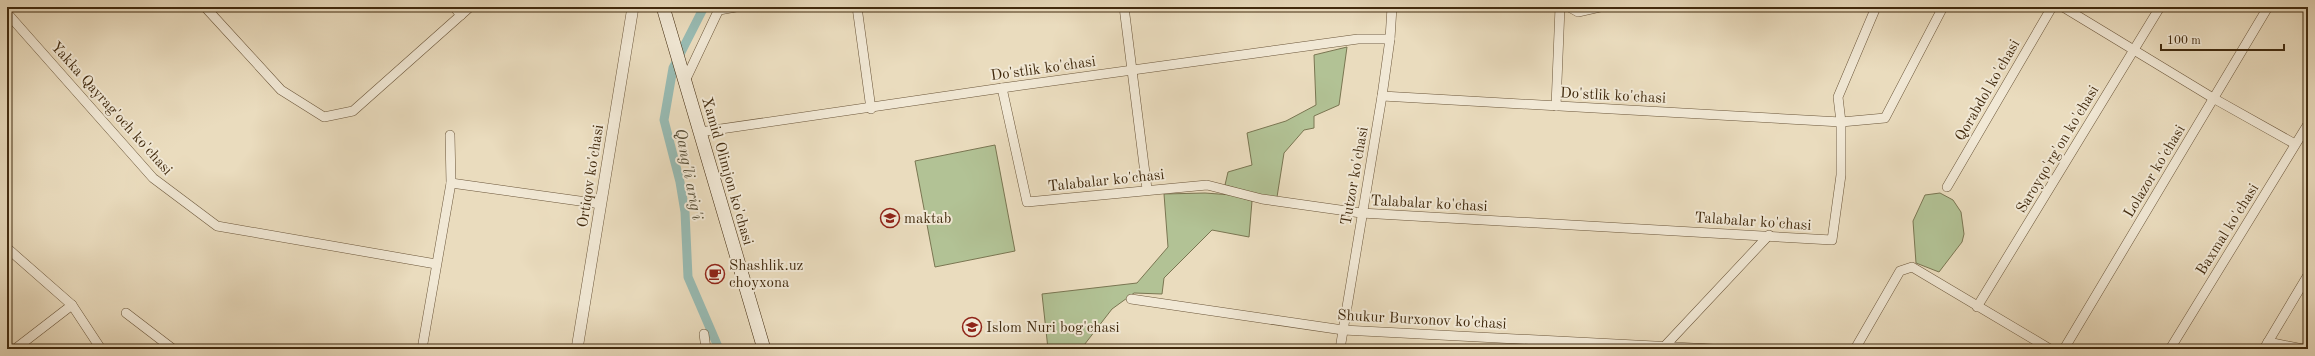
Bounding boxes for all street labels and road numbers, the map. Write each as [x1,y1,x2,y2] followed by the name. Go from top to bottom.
[1953,38,2023,144] street label: Qorabdol ko'chasi
[47,40,174,178] street label: Yakka Qayrag'och ko'chasi
[990,55,1097,84] street label: Do'stlik ko'chasi
[2014,83,2102,216] street label: Saroyqo'rg'on ko'chasi
[1560,86,1666,107] street label: Do'stlik ko'chasi
[698,96,755,247] street label: Xamid Olimjon ko'chasi
[2122,123,2189,221] street label: Lolazor ko'chasi
[576,124,607,229] street label: Ortiqov ko'chasi
[1339,126,1372,227] street label: Tutzor ko'chasi
[1047,168,1165,195] street label: Talabalar ko'chasi
[2194,181,2262,278] street label: Baxmal ko'chasi
[1370,194,1488,215] street label: Talabalar ko'chasi
[1694,211,1812,234] street label: Talabalar ko'chasi
[1337,309,1507,332] street label: Shukur Burxonov ko'chasi

